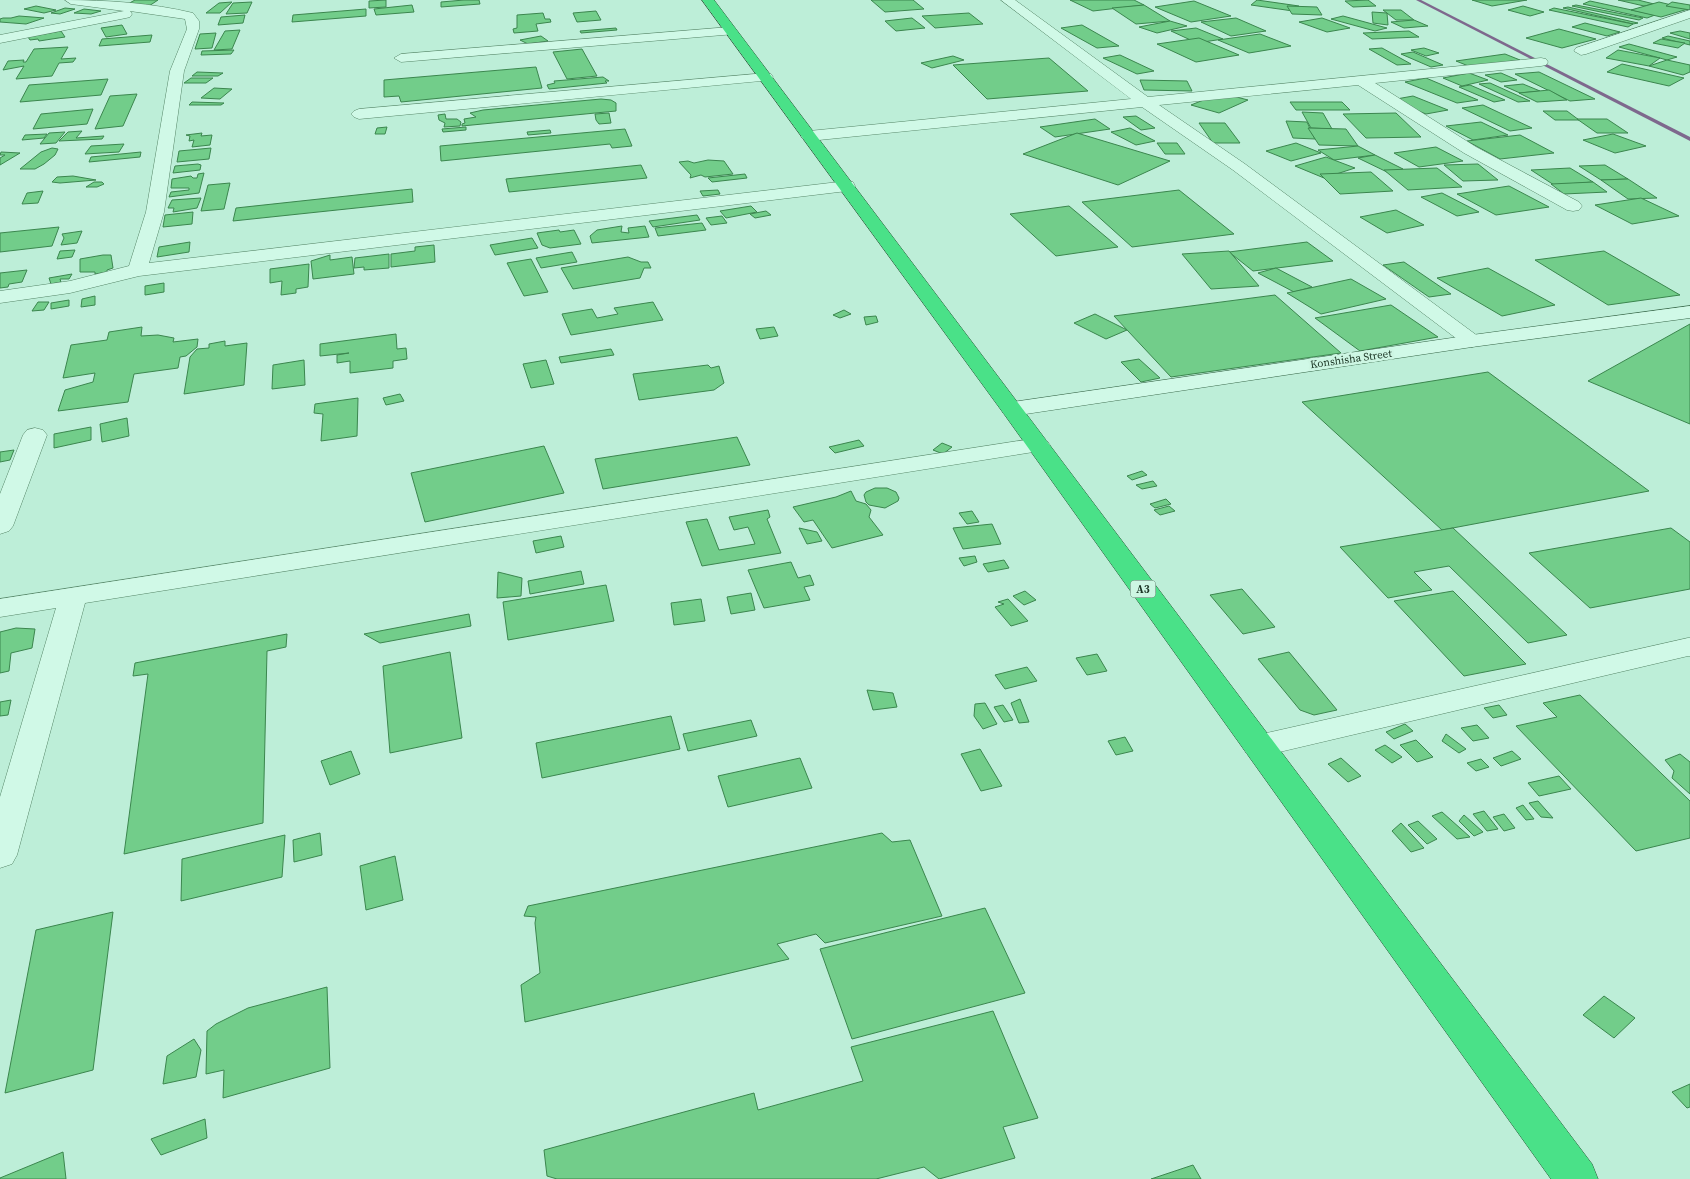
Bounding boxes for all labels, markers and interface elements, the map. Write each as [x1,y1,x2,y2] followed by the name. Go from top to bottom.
[1309,346,1393,372] street label: Konshisha Street
[1130,580,1156,598] road number: A3

